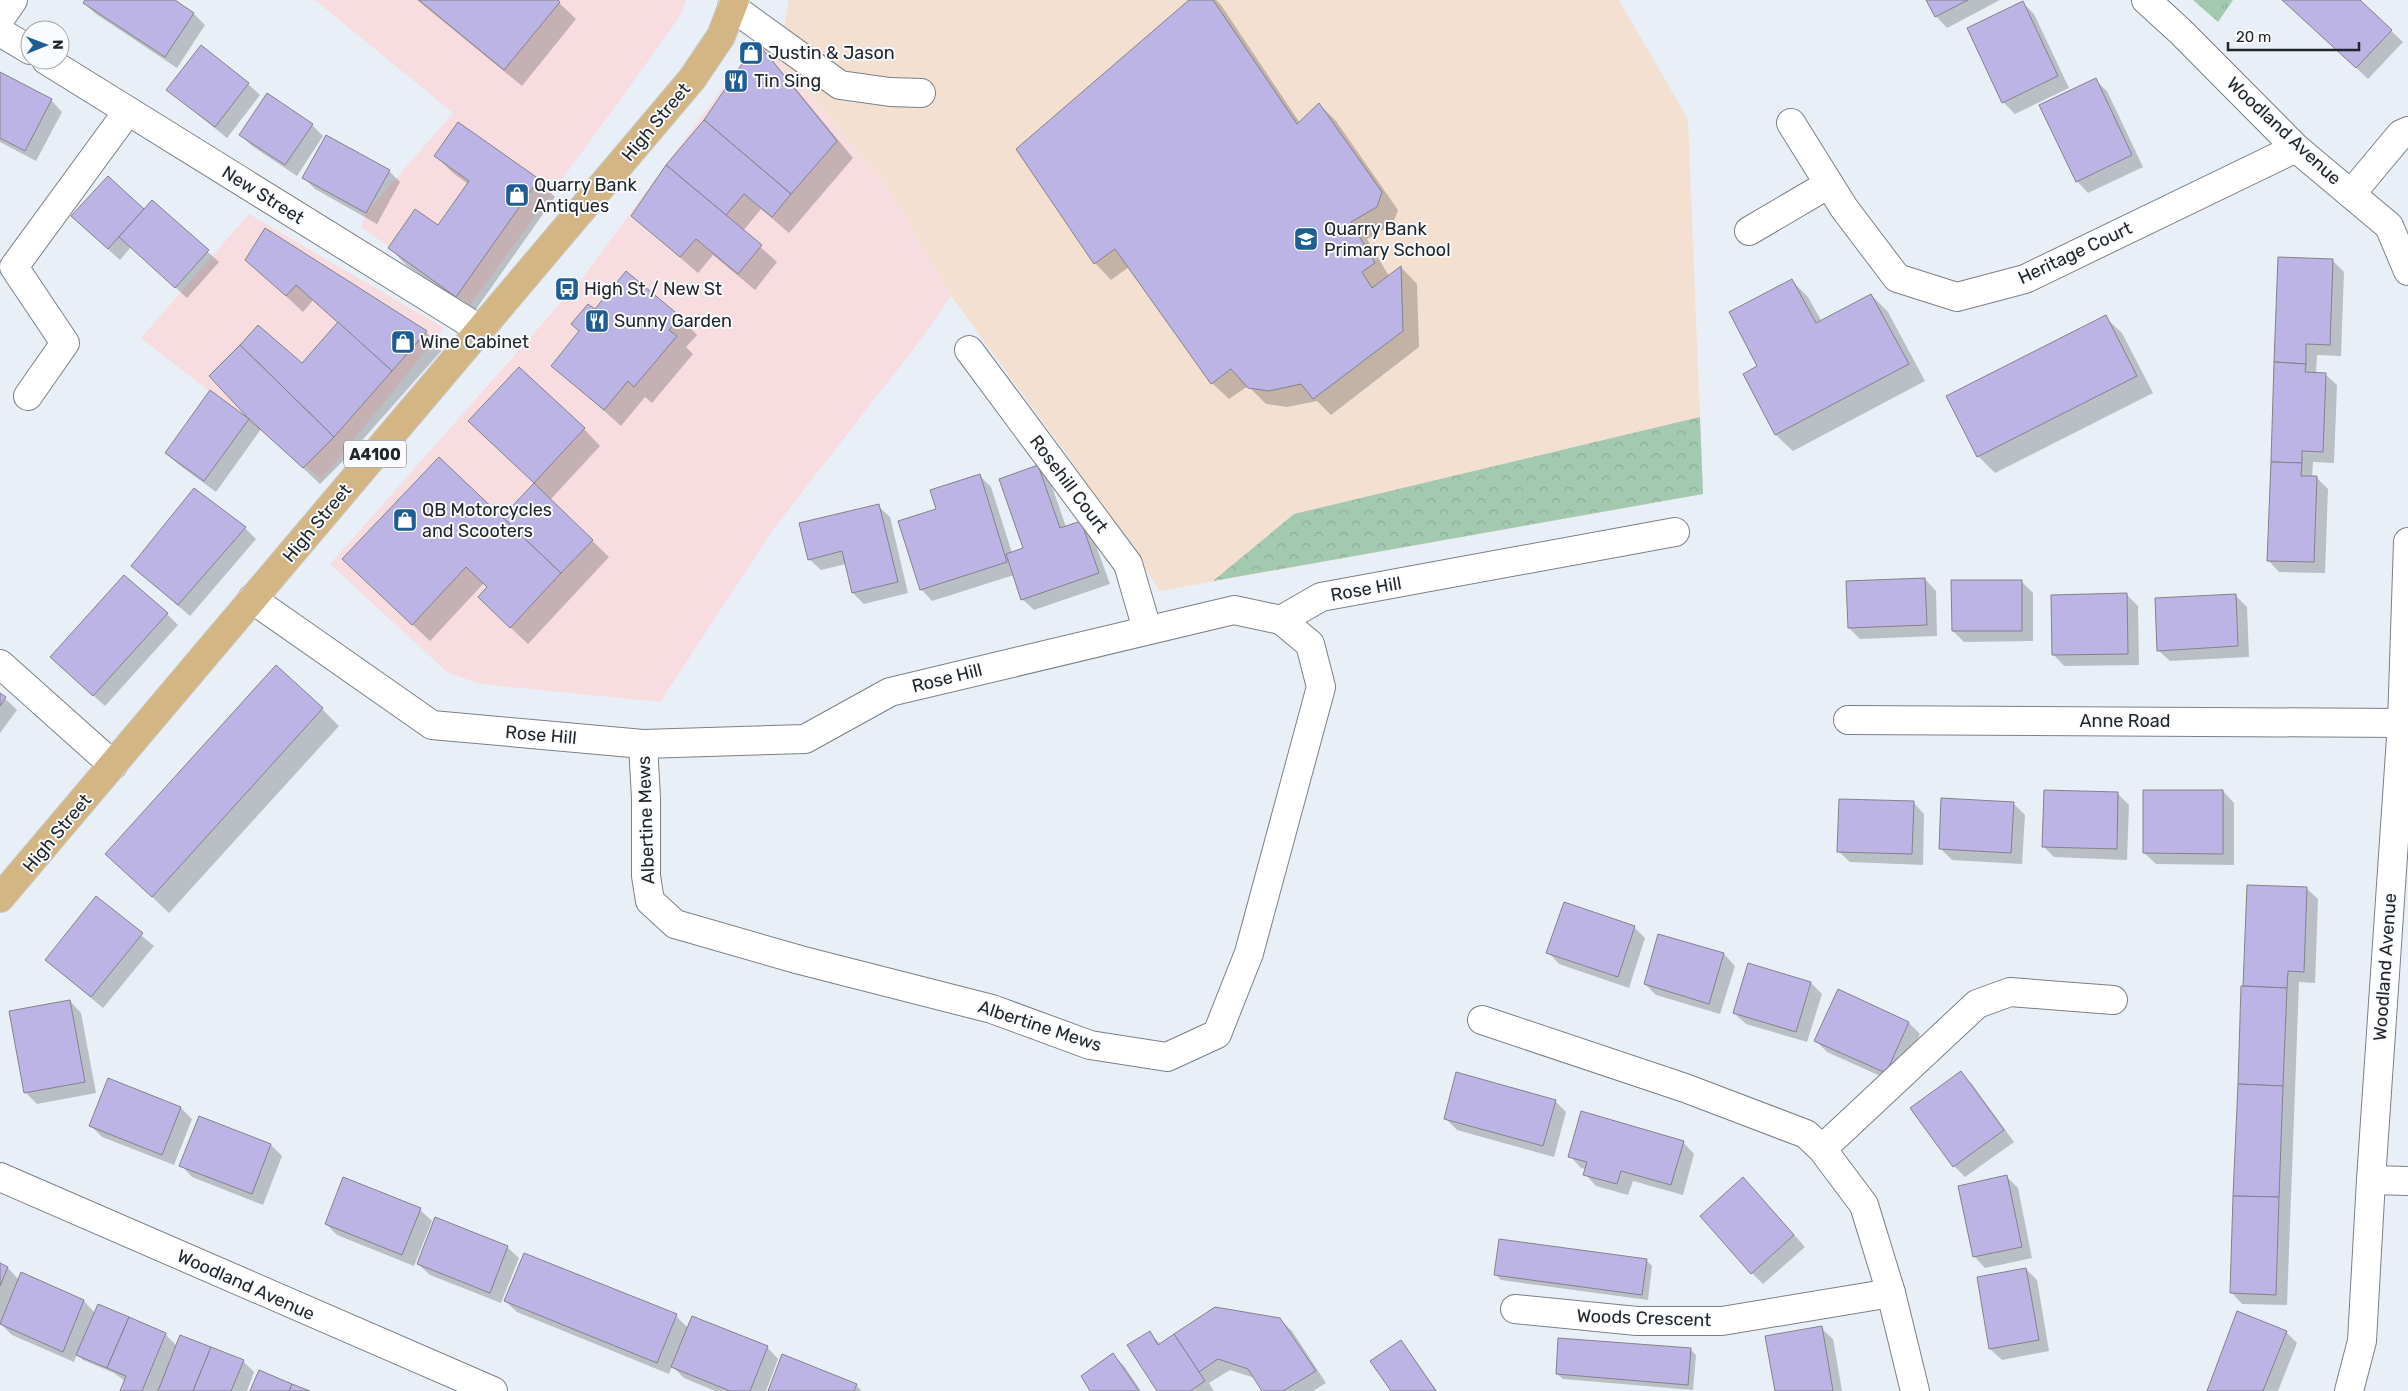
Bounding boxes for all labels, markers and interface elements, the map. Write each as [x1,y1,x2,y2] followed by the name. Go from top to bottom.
[20,20,70,70] north arrow
[2228,20,2359,52] scale bar
[2236,28,2271,46] text: 20 m
[49,40,66,50] text: N
[738,40,764,66] shop icon: Justin & Jason
[768,42,895,64] place label: Justin & Jason
[723,68,749,94] restaurant icon: Tin Sing
[754,70,821,92] place label: Tin Sing
[2222,72,2346,190] street label: Woodland Avenue
[617,78,695,166] street label: High Street
[218,161,308,229] street label: New Street
[534,174,637,217] place label: Quarry Bank Antiques
[504,182,530,208] shop icon: Quarry Bank Antiques
[2014,217,2136,289] street label: Heritage Court
[1324,218,1451,261] place label: Quarry Bank Primary School
[1293,226,1319,252] school or university icon: Quarry Bank Primary School
[554,276,580,302] bus stop icon: High St / New St
[584,278,722,300] place label: High St / New St
[584,308,610,334] restaurant icon: Sunny Garden
[614,310,732,332] place label: Sunny Garden
[390,329,416,355] shop icon: Wine Cabinet
[420,331,529,353] place label: Wine Cabinet
[1025,431,1113,537] street label: Rosehill Court
[344,440,406,468] road number: A4100
[278,479,356,567] street label: High Street
[422,499,552,542] place label: QB Motorcycles and Scooters
[392,507,418,533] shop icon: QB Motorcycles and Scooters
[1329,572,1403,606] street label: Rose Hill
[910,659,984,697] street label: Rose Hill
[2079,710,2171,732] street label: Anne Road
[504,721,578,749] street label: Rose Hill
[633,755,659,885] street label: Albertine Mews
[18,789,96,877] street label: High Street
[2369,892,2401,1042] street label: Woodland Avenue
[976,996,1104,1056] street label: Albertine Mews
[174,1245,318,1325] street label: Woodland Avenue
[1576,1305,1712,1331] street label: Woods Crescent

